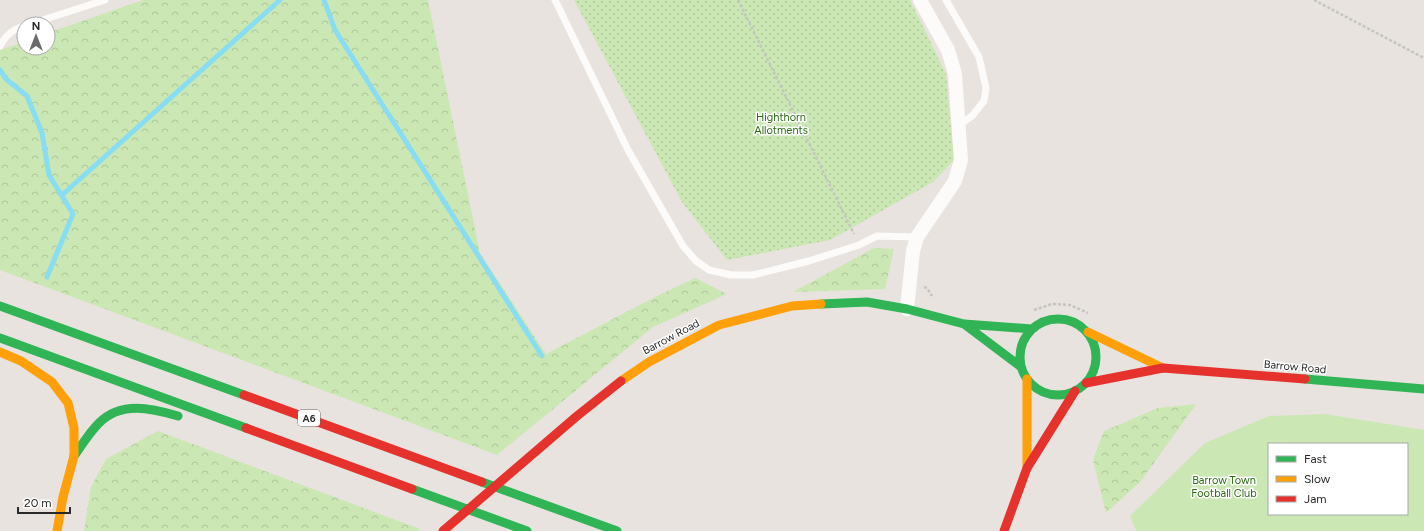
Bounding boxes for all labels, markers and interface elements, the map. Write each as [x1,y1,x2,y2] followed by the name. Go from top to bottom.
[16,16,56,56] north arrow
[32,20,40,33] text: N
[754,111,808,137] park label: Highthorn Allotments
[640,317,702,357] street label: Barrow Road
[1263,358,1327,376] street label: Barrow Road
[298,410,320,426] road number: A6
[1268,443,1408,515] legend
[1304,452,1327,466] text: Fast
[1304,472,1331,486] text: Slow
[1191,474,1257,500] park label: Barrow Town Football Club
[18,489,70,515] scale bar
[1304,492,1327,506] text: Jam
[24,496,52,510] text: 20 m

